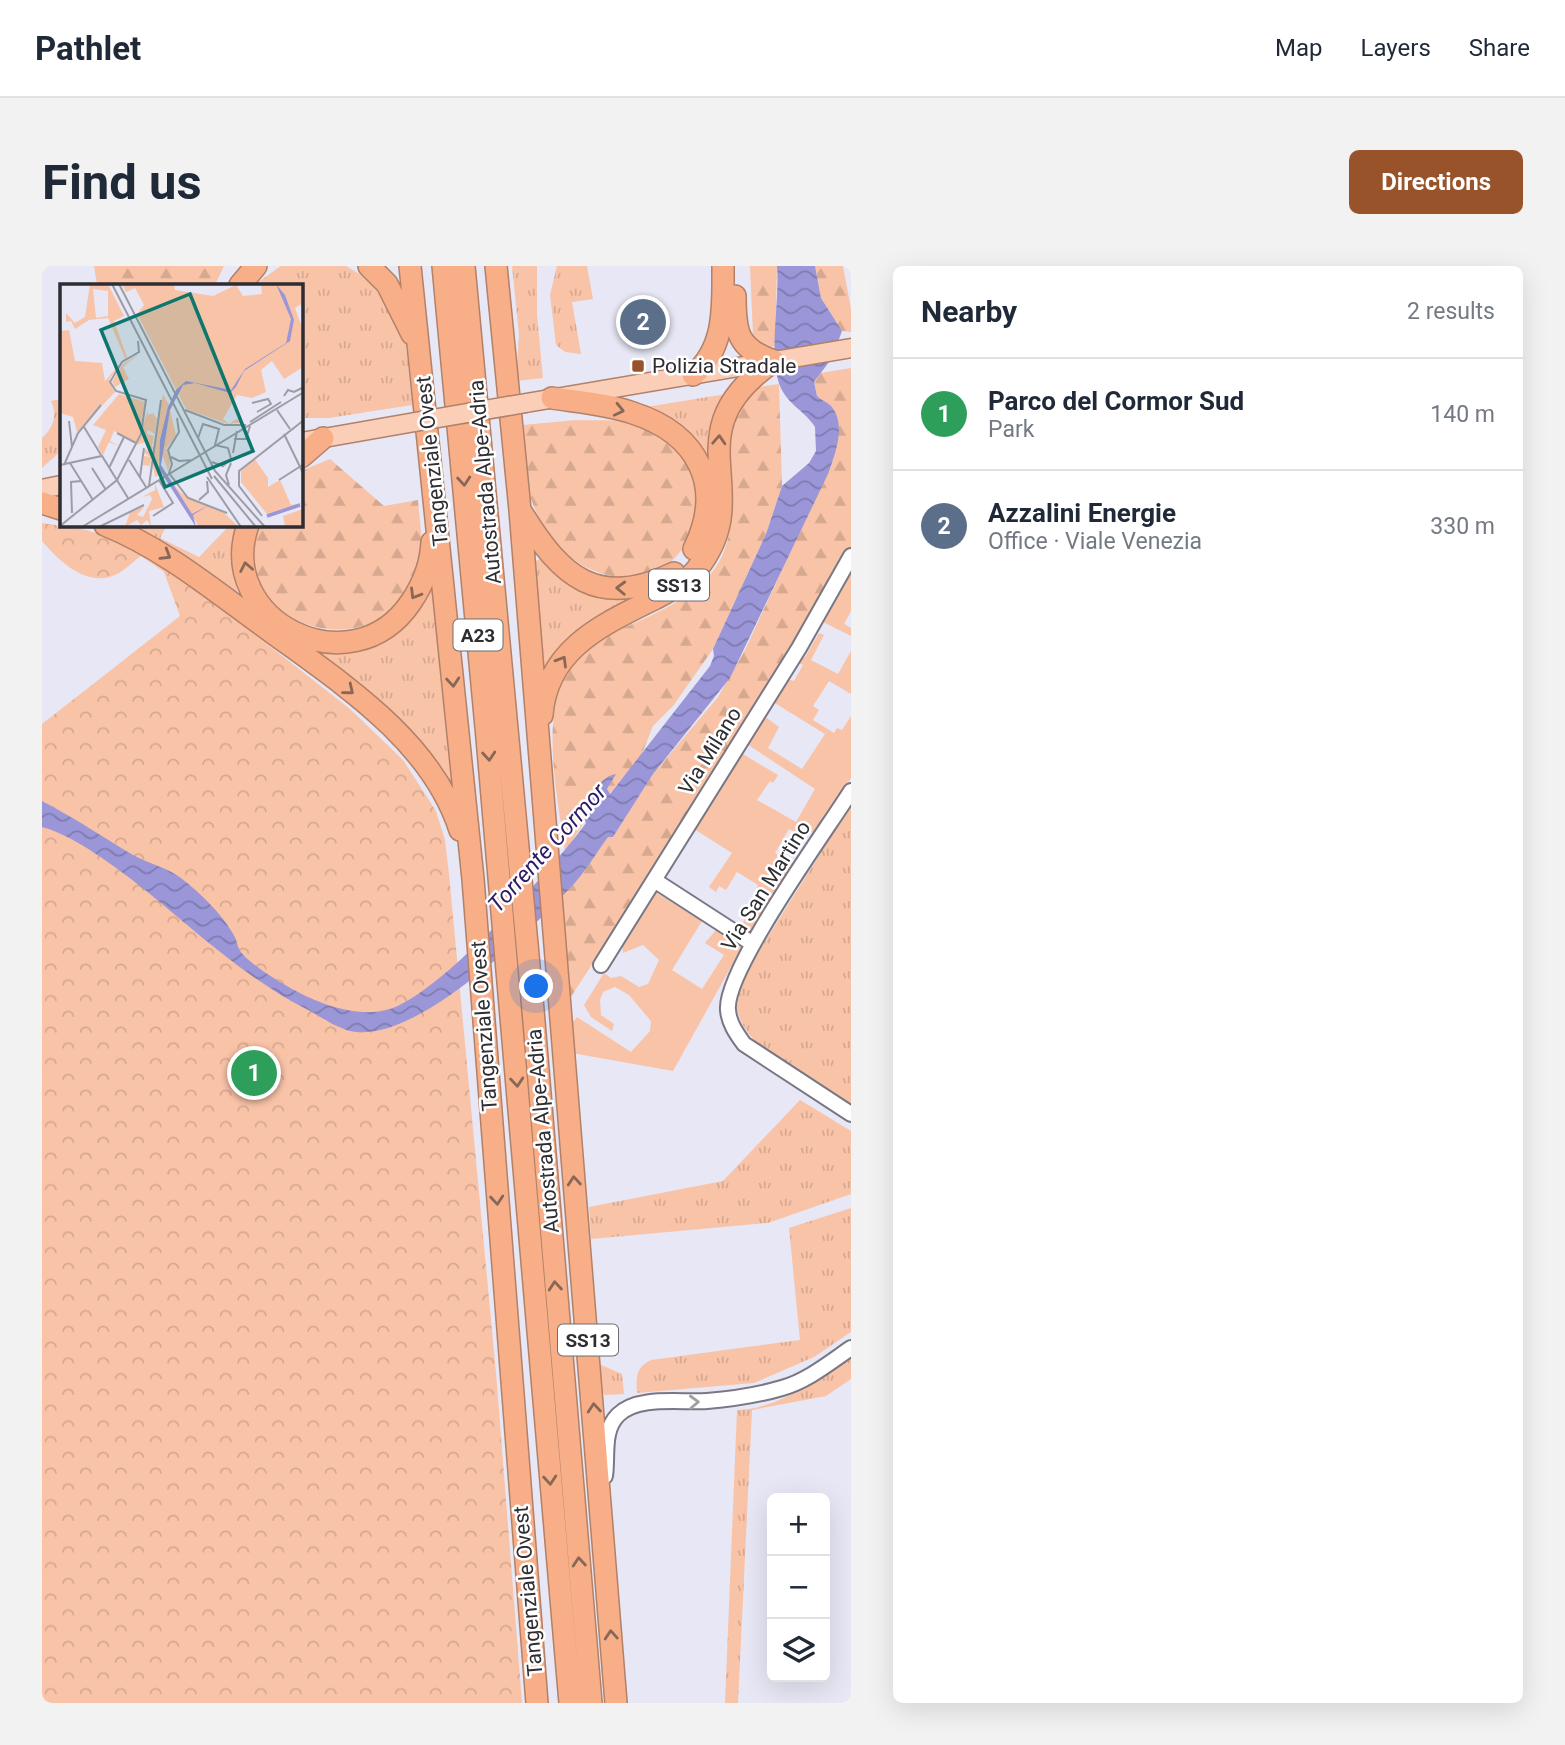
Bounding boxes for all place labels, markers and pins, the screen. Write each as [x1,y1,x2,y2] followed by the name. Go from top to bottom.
[620,296,666,348] pin: 2
[652,354,796,378] place label: Polizia Stradale
[630,358,646,374] marker: Polizia Stradale
[231,1047,277,1099] pin: 1

